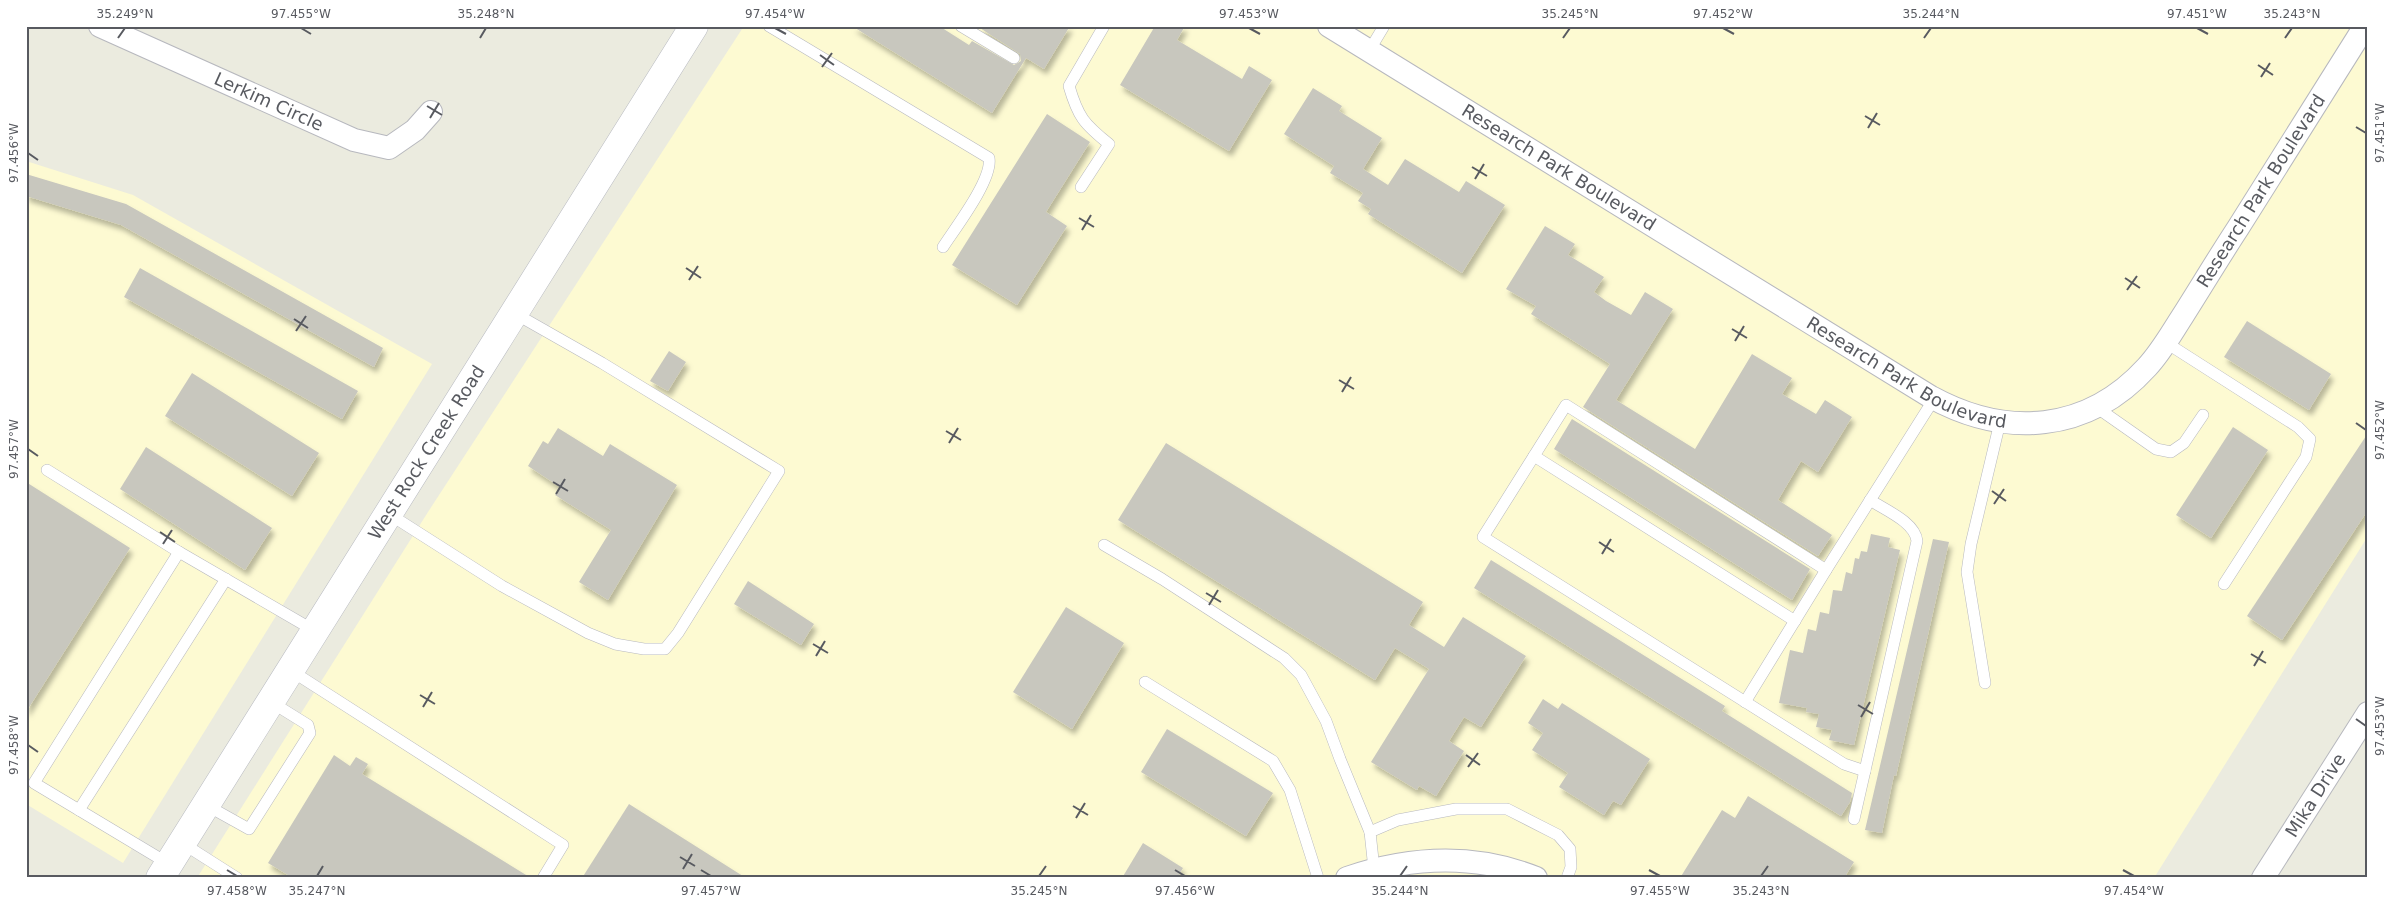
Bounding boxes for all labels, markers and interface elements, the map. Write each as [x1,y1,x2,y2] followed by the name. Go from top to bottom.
[97,7,153,21] text: 35.249°N
[271,7,331,21] text: 97.455°W
[458,7,514,21] text: 35.248°N
[745,7,805,21] text: 97.454°W
[1219,7,1279,21] text: 97.453°W
[1542,7,1598,21] text: 35.245°N
[1693,7,1753,21] text: 97.452°W
[1903,7,1959,21] text: 35.244°N
[2167,7,2227,21] text: 97.451°W
[2264,7,2320,21] text: 35.243°N
[211,68,327,135] street label: Lerkim Circle
[2192,90,2329,291] street label: Research Park Boulevard
[1458,99,1660,235] street label: Research Park Boulevard
[2373,103,2387,163] text: 97.451°W
[7,123,21,183] text: 97.456°W
[1803,312,2008,432] street label: Research Park Boulevard
[364,361,489,543] street label: West Rock Creek Road
[2373,400,2387,460] text: 97.452°W
[7,419,21,479] text: 97.457°W
[2373,696,2387,756] text: 97.453°W
[7,715,21,775] text: 97.458°W
[2281,749,2350,841] street label: Mika Drive
[207,884,267,898] text: 97.458°W
[289,884,345,898] text: 35.247°N
[681,884,741,898] text: 97.457°W
[1011,884,1067,898] text: 35.245°N
[1155,884,1215,898] text: 97.456°W
[1372,884,1428,898] text: 35.244°N
[1630,884,1690,898] text: 97.455°W
[1733,884,1789,898] text: 35.243°N
[2104,884,2164,898] text: 97.454°W

